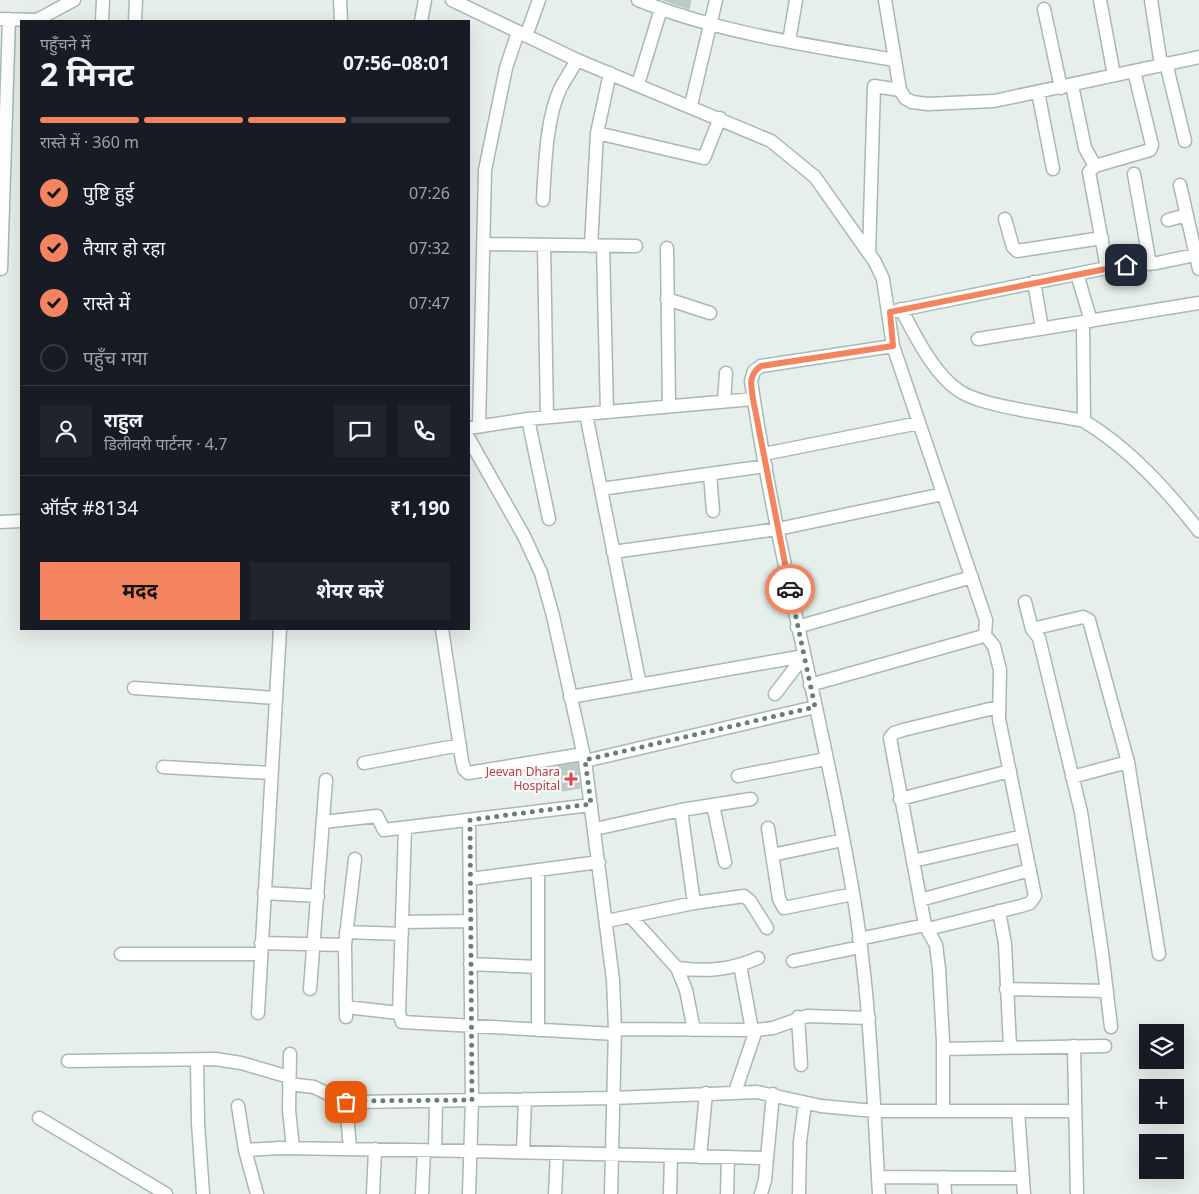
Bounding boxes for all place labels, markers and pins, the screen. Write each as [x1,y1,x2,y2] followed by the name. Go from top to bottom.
[1105,244,1147,286] pin
[485,763,560,794] place label: Jeevan Dhara Hospital
[564,772,578,786] marker: Jeevan Dhara Hospital
[325,1081,367,1123] pin

